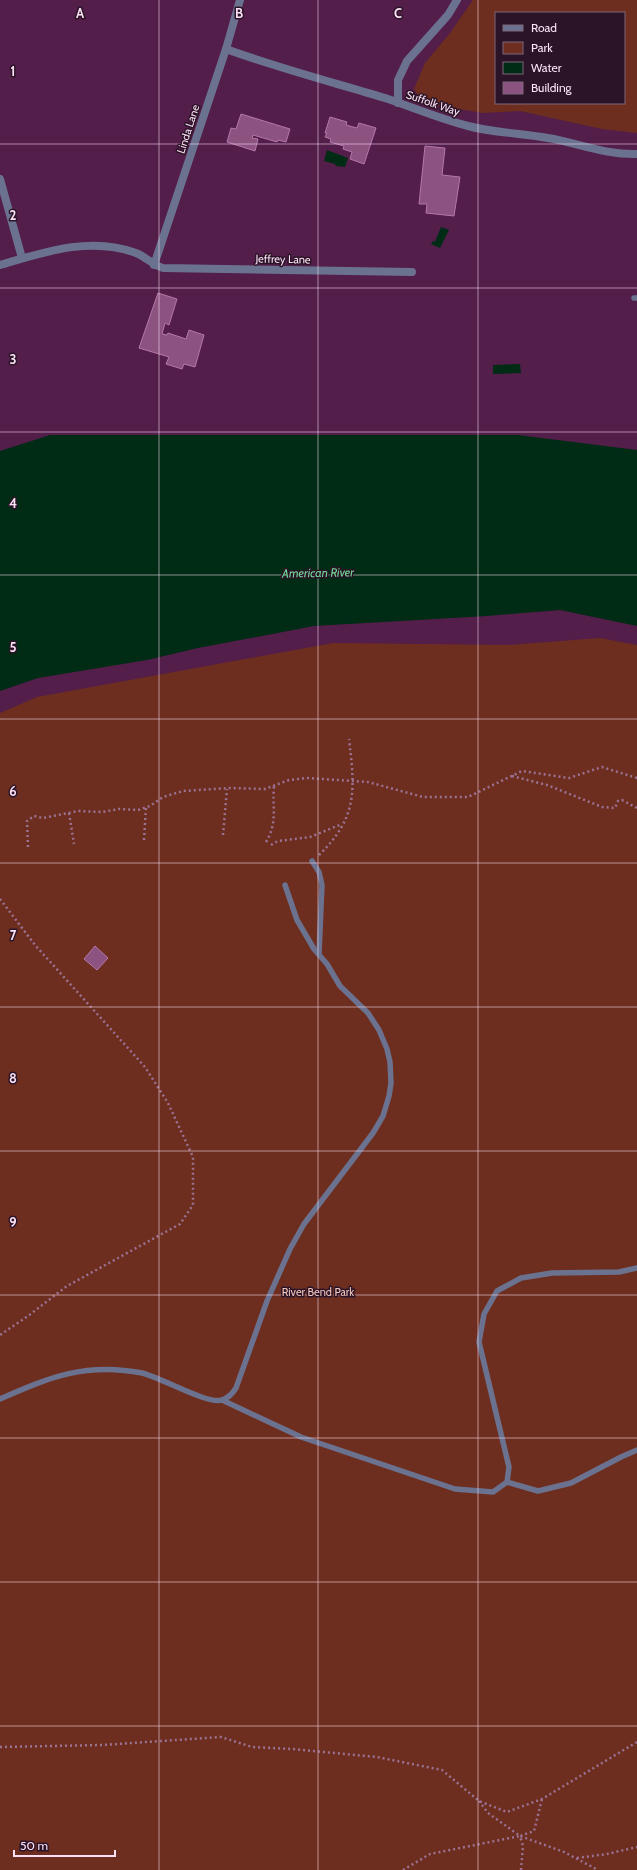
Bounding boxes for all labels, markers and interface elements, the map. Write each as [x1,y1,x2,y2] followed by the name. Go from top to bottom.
[76,5,85,21] text: A
[235,5,243,21] text: B
[394,5,402,21] text: C
[495,12,625,104] legend
[531,20,557,35] text: Road
[531,40,553,55] text: Park
[531,60,562,75] text: Water
[11,63,15,79] text: 1
[531,80,573,95] text: Building
[404,87,462,119] street label: Suffolk Way
[174,103,203,155] street label: Linda Lane
[10,207,17,223] text: 2
[254,252,311,266] street label: Jeffrey Lane
[9,351,17,367] text: 3
[9,495,17,511] text: 4
[281,564,355,581] water label: American River
[10,639,17,655] text: 5
[9,783,17,799] text: 6
[10,927,17,943] text: 7
[9,1070,17,1086] text: 8
[9,1214,17,1230] text: 9
[282,1285,354,1299] park label: River Bend Park
[14,1832,115,1858] scale bar
[20,1838,48,1853] text: 50 m

